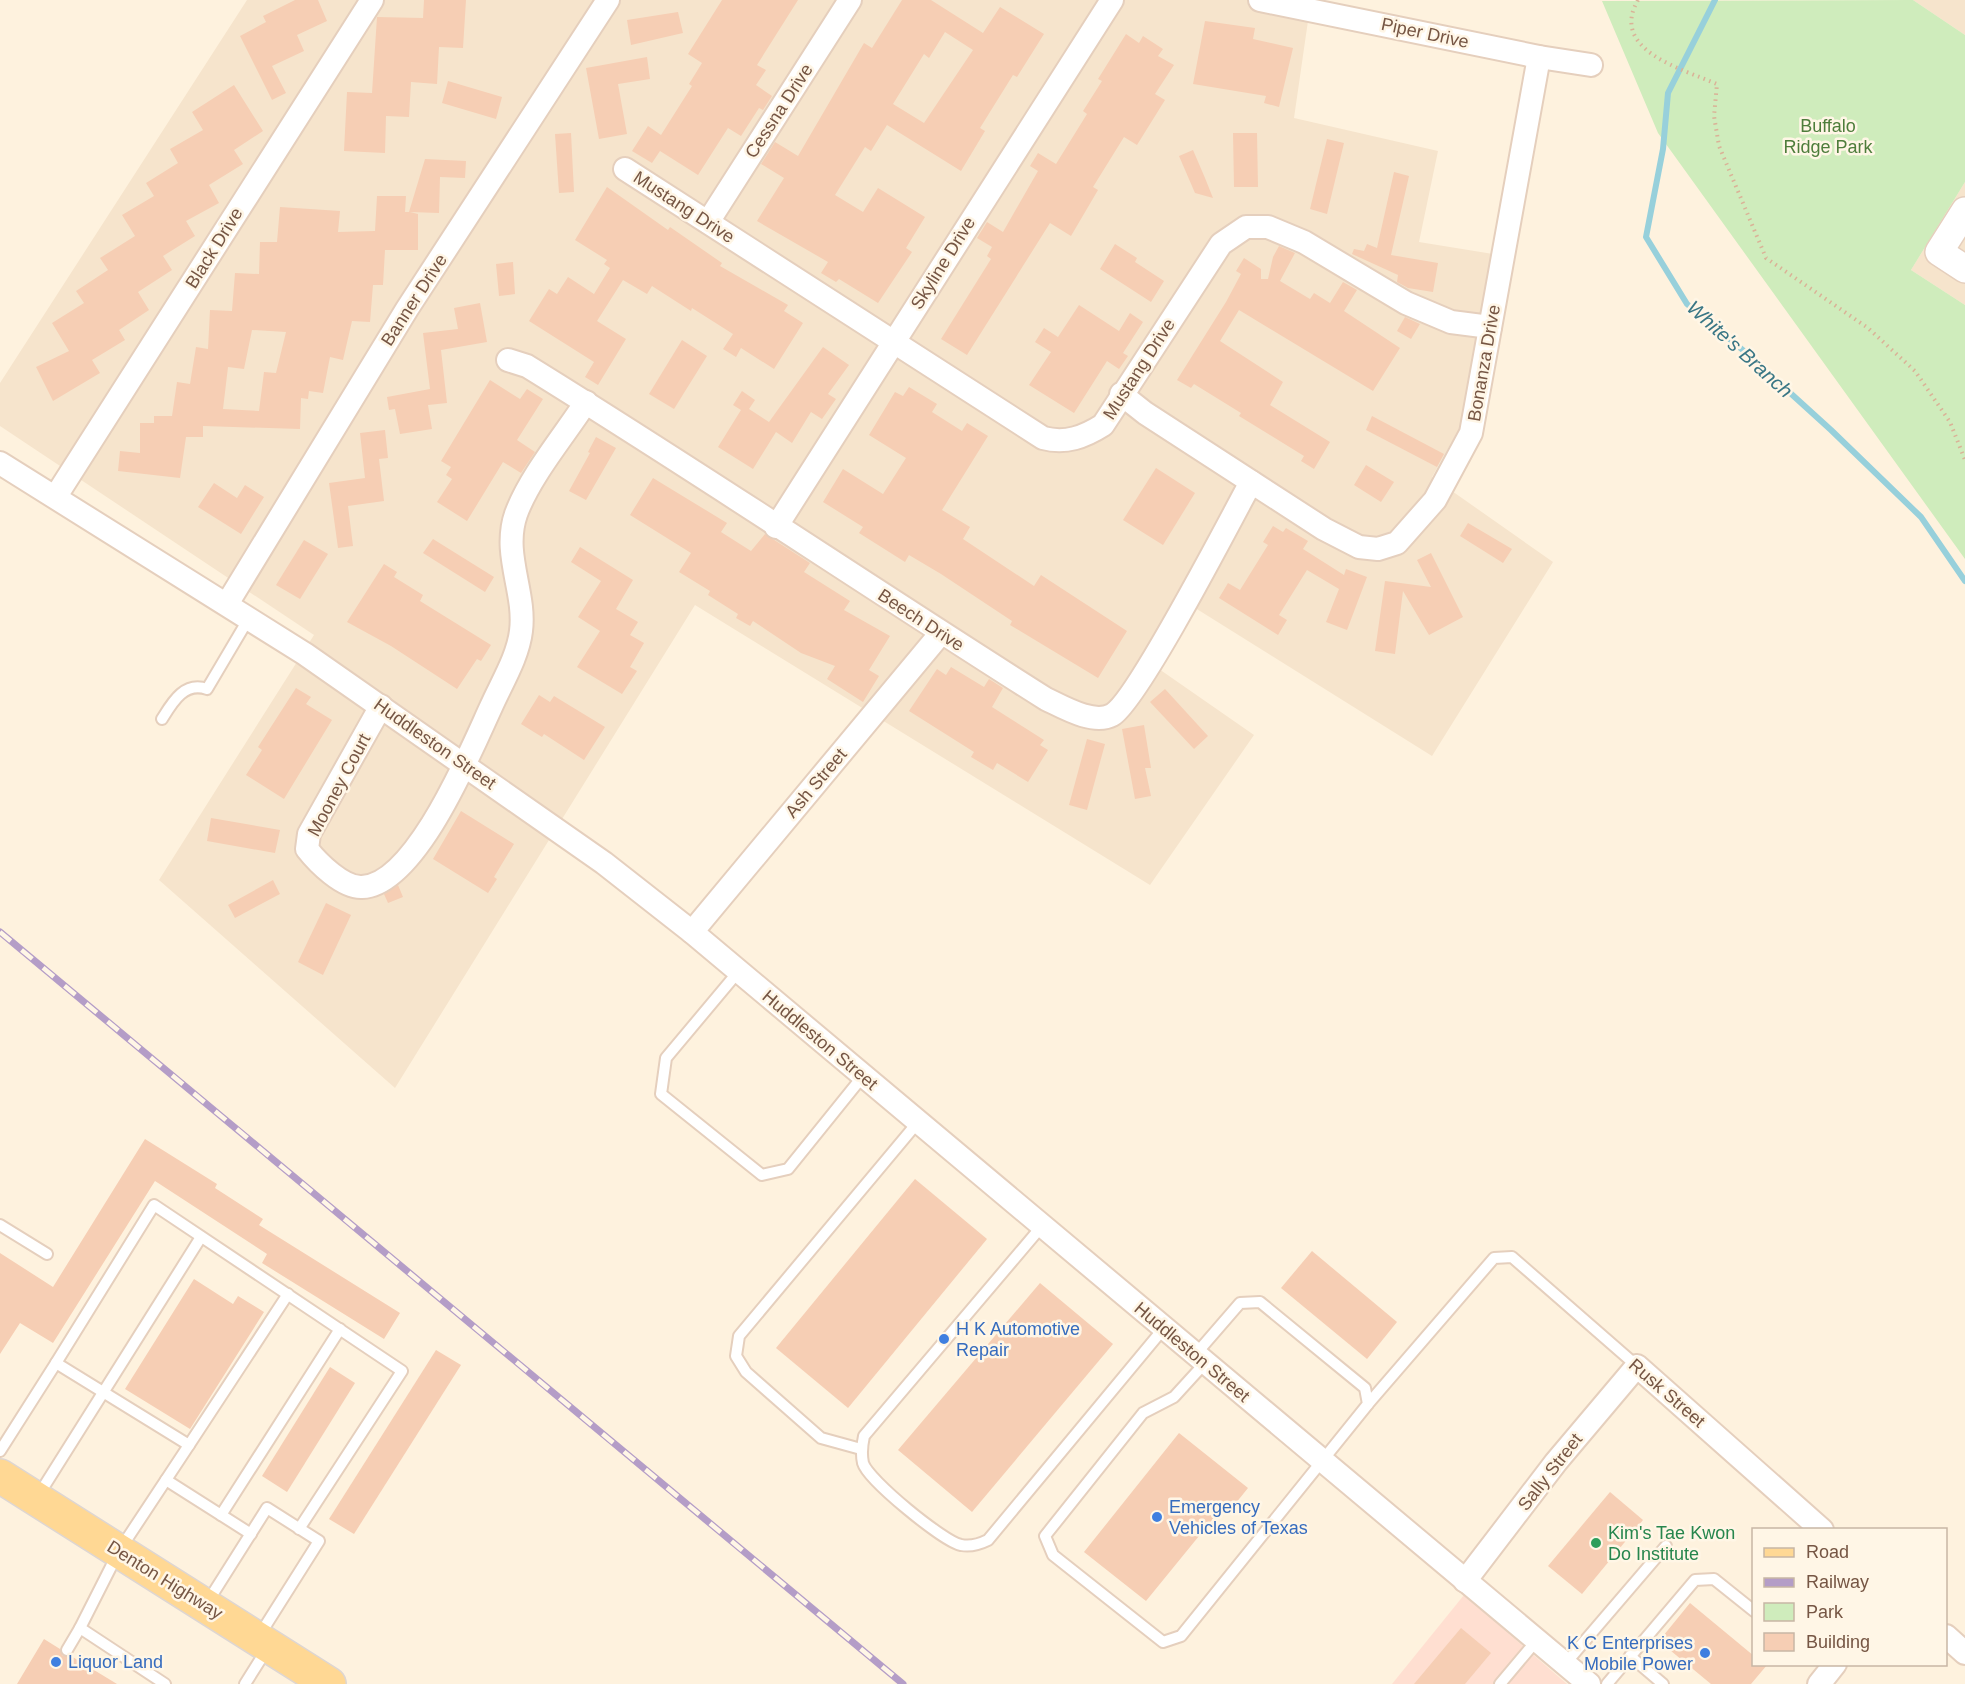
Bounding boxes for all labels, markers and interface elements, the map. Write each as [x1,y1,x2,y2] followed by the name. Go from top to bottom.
[1379,14,1471,52] street label: Piper Drive
[741,60,817,162] street label: Cessna Drive
[1783,116,1874,157] park label: Buffalo Ridge Park
[630,167,738,247] street label: Mustang Drive
[181,204,247,292] street label: Black Drive
[907,213,979,313] street label: Skyline Drive
[377,251,451,349] street label: Banner Drive
[1683,296,1797,402] water label: White's Branch
[1464,303,1504,423] street label: Bonanza Drive
[1099,315,1179,423] street label: Mustang Drive
[874,585,968,655] street label: Beech Drive
[370,694,500,794] street label: Huddleston Street
[304,730,374,840] street label: Mooney Court
[781,744,851,822] street label: Ash Street
[758,986,882,1094] street label: Huddleston Street
[1130,1298,1254,1406] street label: Huddleston Street
[956,1319,1080,1360] place label: H K Automotive Repair
[937,1332,951,1346] marker: H K Automotive Repair
[1625,1355,1709,1431] street label: Rusk Street
[1514,1430,1586,1514] street label: Sally Street
[1169,1497,1308,1538] place label: Emergency Vehicles of Texas
[1150,1510,1164,1524] marker: Emergency Vehicles of Texas
[1608,1523,1735,1564] place label: Kim's Tae Kwon Do Institute
[1752,1528,1947,1666] legend
[1589,1536,1603,1550] marker: Kim's Tae Kwon Do Institute
[104,1537,226,1623] street label: Denton Highway
[1806,1542,1849,1562] text: Road
[1806,1572,1869,1592] text: Railway
[1806,1602,1844,1622] text: Park
[1806,1632,1870,1652] text: Building
[1567,1633,1693,1674] place label: K C Enterprises Mobile Power
[1698,1646,1712,1660] marker: K C Enterprises Mobile Power
[68,1652,163,1672] place label: Liquor Land
[49,1655,63,1669] marker: Liquor Land

